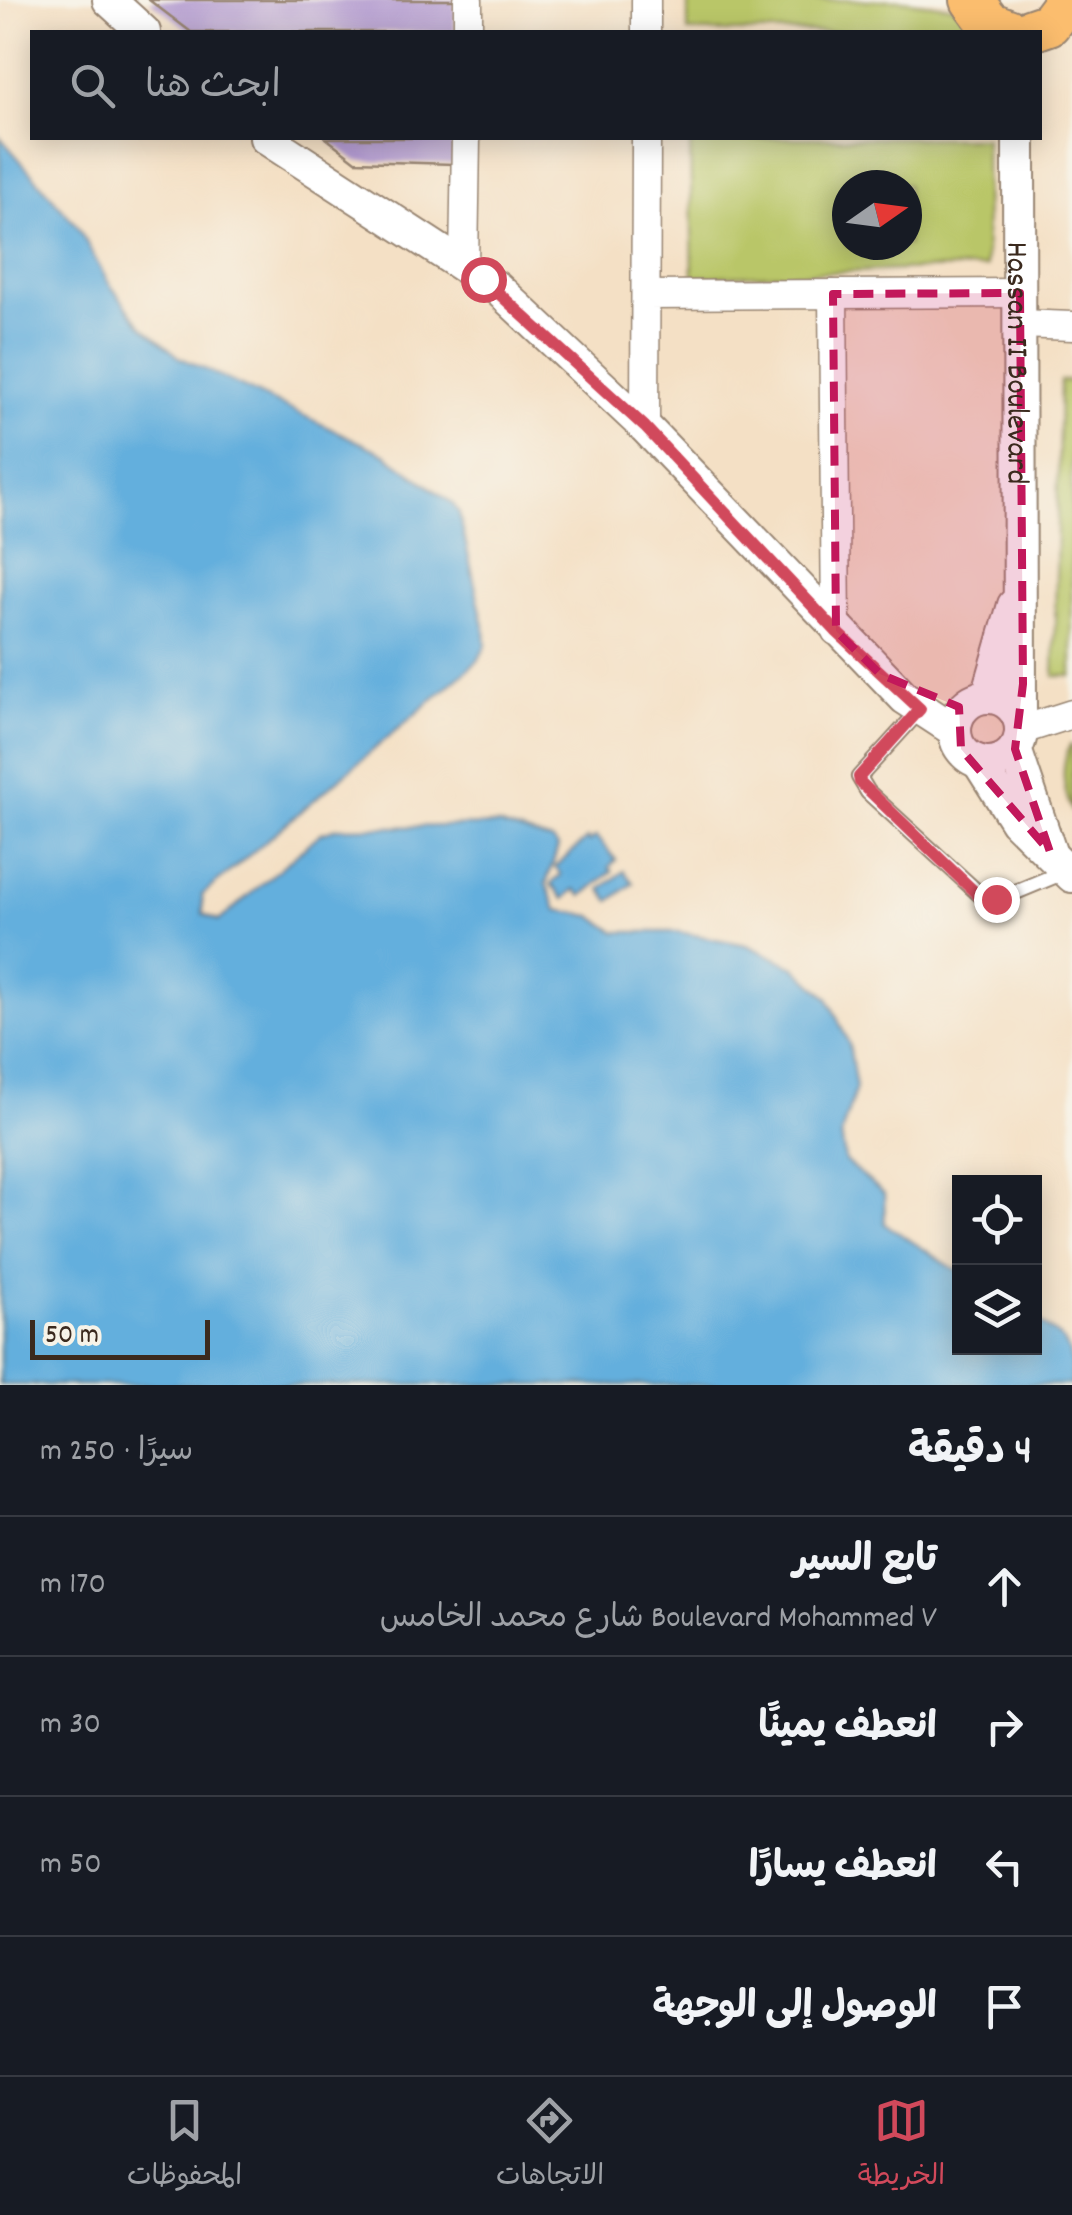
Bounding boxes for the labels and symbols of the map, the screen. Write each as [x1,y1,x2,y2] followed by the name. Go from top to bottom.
[832,170,922,260] north arrow
[991,242,1038,484] street label: Hassan II Boulevard
[461,257,507,303] route start
[974,877,1020,923] route end
[30,1315,210,1360] scale bar

